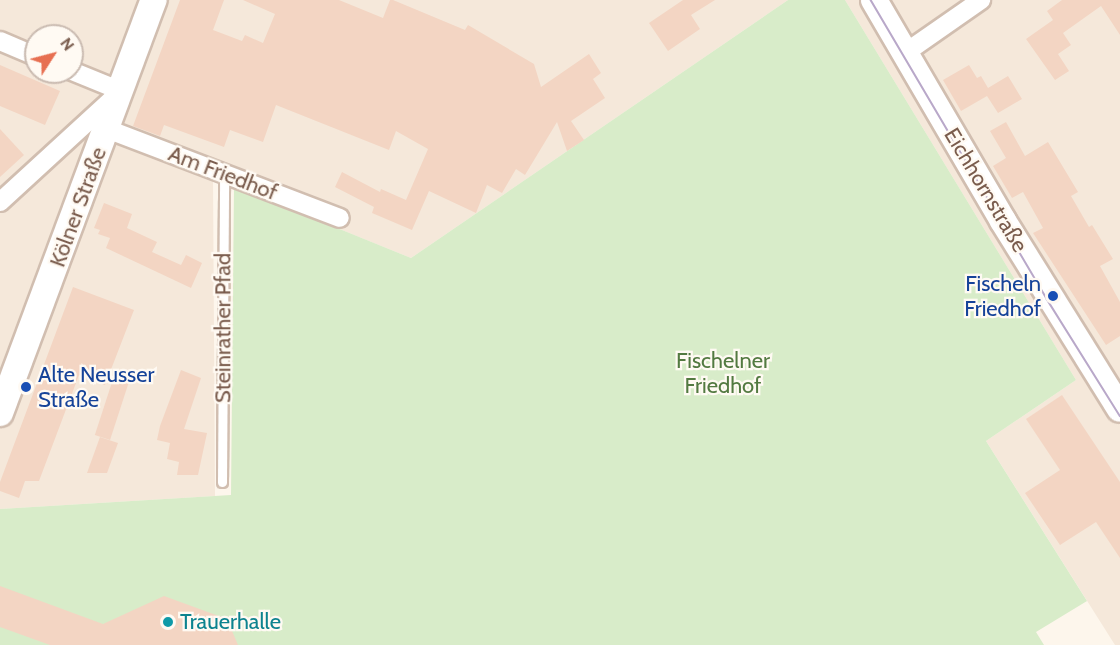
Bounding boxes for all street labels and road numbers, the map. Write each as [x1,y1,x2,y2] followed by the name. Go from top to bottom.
[939,123,1033,257] street label: Eichhornstraße
[165,140,281,206] street label: Am Friedhof
[44,143,112,271] street label: Kölner Straße
[210,253,236,403] street label: Steinrather Pfad

